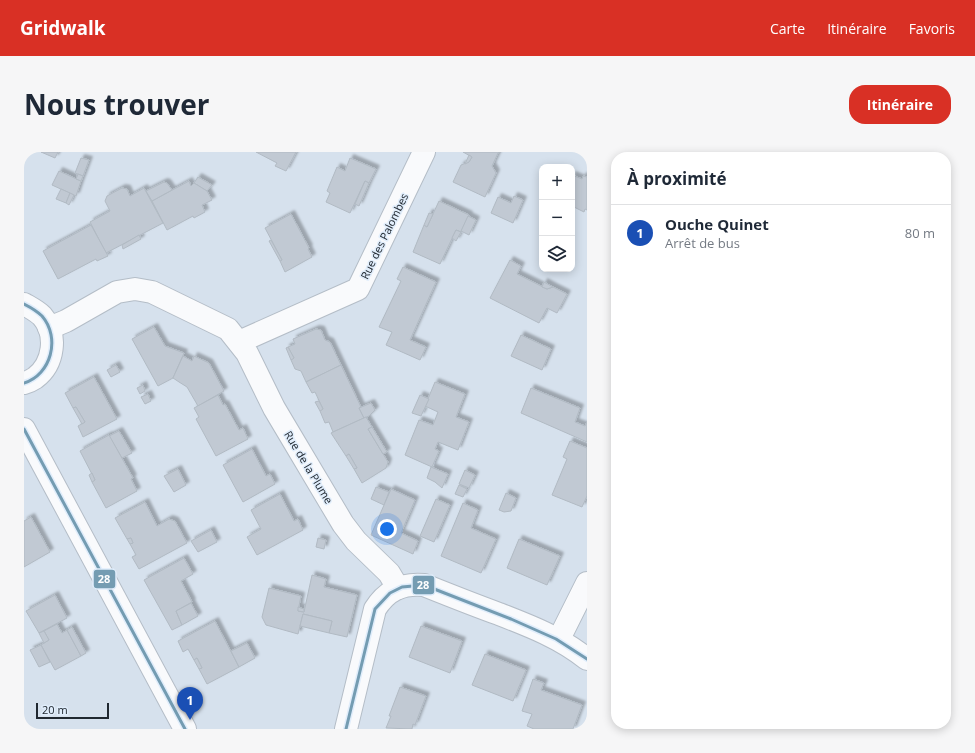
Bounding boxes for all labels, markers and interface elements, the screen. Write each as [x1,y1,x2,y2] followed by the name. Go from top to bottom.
[20,15,106,41] text: Gridwalk
[770,19,805,38] text: Carte
[827,19,887,38] text: Itinéraire
[909,19,955,38] text: Favoris
[24,85,210,123] text: Nous trouver
[849,85,951,124] button: Itinéraire
[539,164,575,272] map controls
[539,164,575,200] button: +
[627,167,726,190] text: À proximité
[357,190,411,282] street label: Rue des Palombes
[539,200,575,236] button: −
[665,214,769,234] text: Ouche Quinet
[636,224,644,242] text: 1
[905,224,935,242] text: 80 m
[665,234,740,252] text: Arrêt de bus
[539,236,575,272] button: layers
[281,428,337,506] street label: Rue de la Plume
[377,519,397,539] your location
[93,569,116,589] line badge: 28
[98,571,110,586] text: 28
[412,575,435,595] line badge: 28
[417,577,429,592] text: 28
[177,687,203,720] pin: 1
[36,701,109,720] scale bar
[42,702,68,717] text: 20 m

